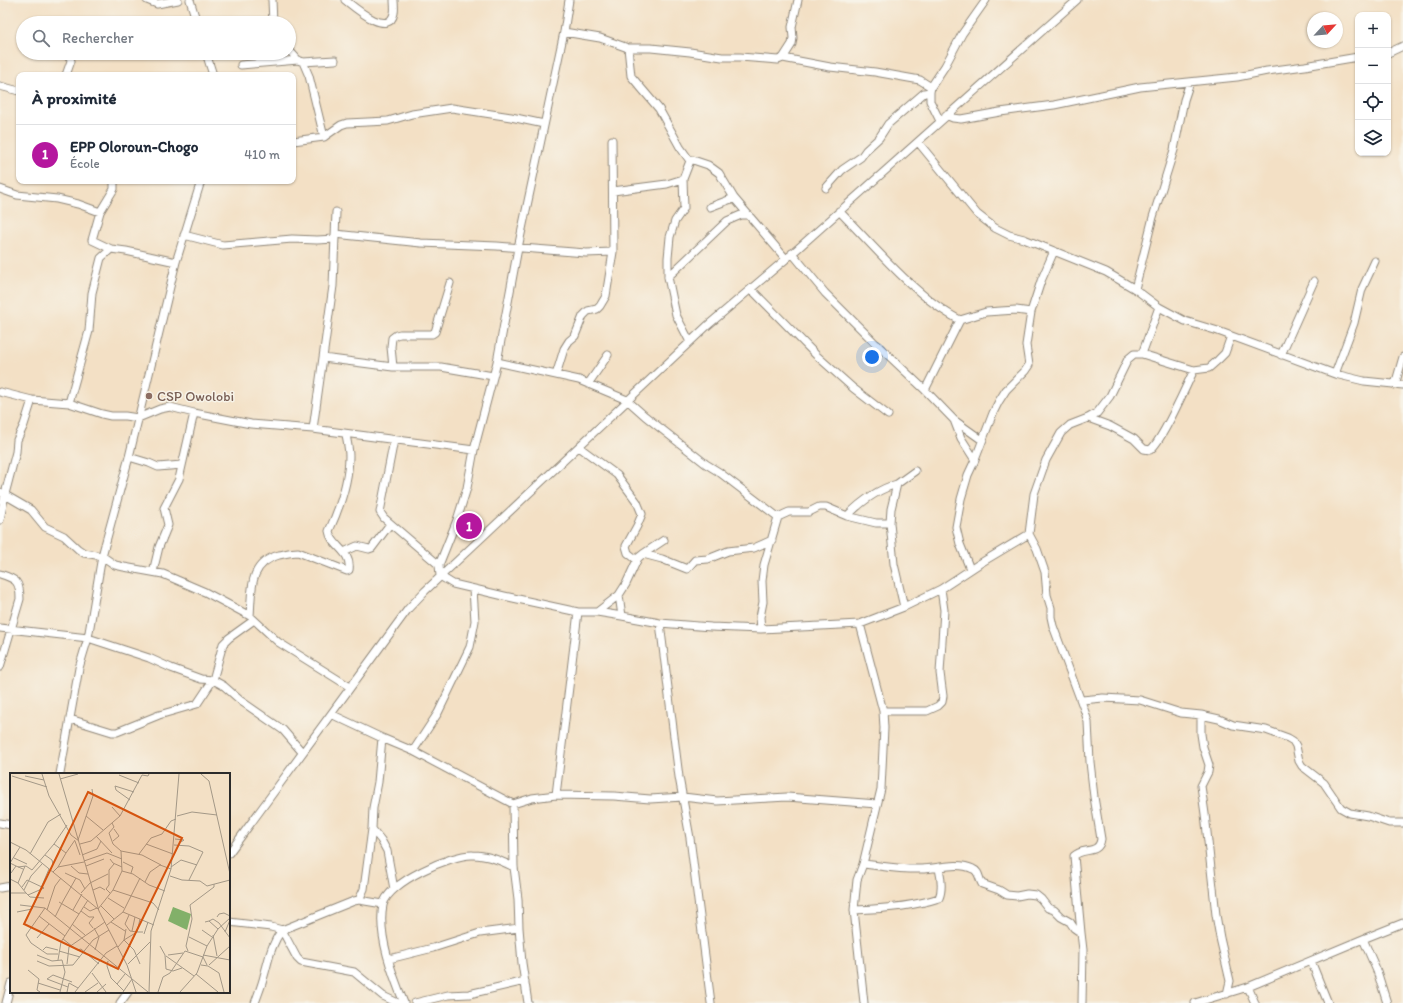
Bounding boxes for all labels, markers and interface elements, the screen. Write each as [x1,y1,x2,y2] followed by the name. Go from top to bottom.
[1307,12,1343,48] north arrow
[1355,12,1391,156] map controls
[1355,12,1391,48] button: +
[16,16,296,60] search box
[30,27,52,49] icon: search
[62,29,134,47] text: Rechercher
[1355,48,1391,84] button: −
[1355,84,1391,120] button: locate
[32,88,117,108] text: À proximité
[1355,120,1391,156] button: layers
[70,138,198,156] text: EPP Oloroun-Chogo
[42,147,48,162] text: 1
[244,147,280,162] text: 410 m
[70,156,100,171] text: École
[862,347,882,367] your location
[157,388,234,405] place label: CSP Owolobi
[144,391,154,401] marker: CSP Owolobi
[456,511,482,541] pin: 1
[10,773,230,993] inset map

